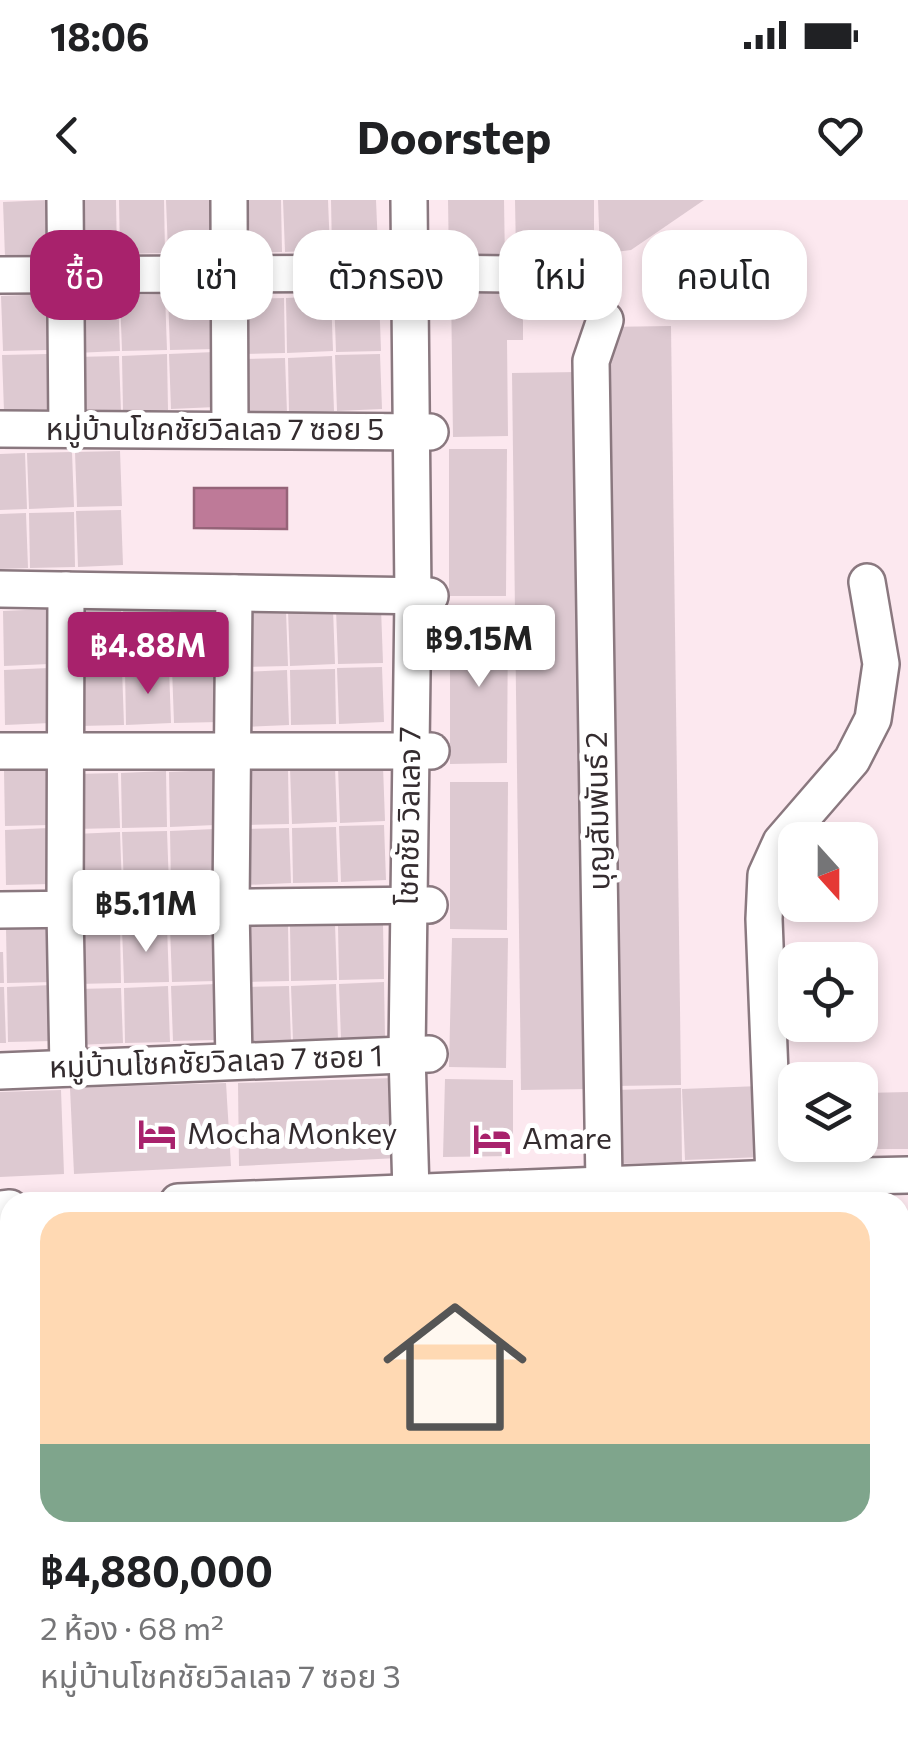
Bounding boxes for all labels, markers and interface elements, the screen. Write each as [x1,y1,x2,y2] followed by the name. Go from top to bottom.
[50,12,149,59] text: 18:06
[40,108,95,163] icon: back
[357,108,551,163] text: Doorstep
[813,108,868,163] icon: heart
[30,230,140,320] chip: ซื้อ
[160,230,273,320] chip: เช่า
[293,230,479,320] chip: ตัวกรอง
[499,230,622,320] chip: ใหม่
[642,230,807,320] chip: คอนโด
[46,409,384,448] street label: หมู่บ้านโชคชัยวิลเลจ 7 ซอย 5
[398,605,560,690] pin: ฿9.15M
[67,612,229,697] pin: ฿4.88M
[425,617,533,657] text: ฿9.15M
[90,624,206,664] text: ฿4.88M
[386,726,427,906] street label: โชคชัย วิลเลจ 7
[576,731,617,891] street label: บุญสัมพันธ์ 2
[778,822,878,922] north arrow
[778,822,878,1162] map controls
[65,870,227,955] pin: ฿5.11M
[95,882,197,922] text: ฿5.11M
[778,942,878,1042] button: locate
[48,1035,384,1086] street label: หมู่บ้านโชคชัยวิลเลจ 7 ซอย 1
[778,1062,878,1162] button: layers
[136,1113,178,1155] hotel icon: Mocha Monkey
[187,1113,397,1150] place label: Mocha Monkey
[471,1118,513,1160] hotel icon: Amare
[522,1118,612,1155] place label: Amare
[365,1277,545,1457] icon: home
[40,1544,273,1596] text: ฿4,880,000
[40,1607,224,1647] text: 2 ห้อง · 68 m²
[40,1655,401,1695] text: หมู่บ้านโชคชัยวิลเลจ 7 ซอย 3

